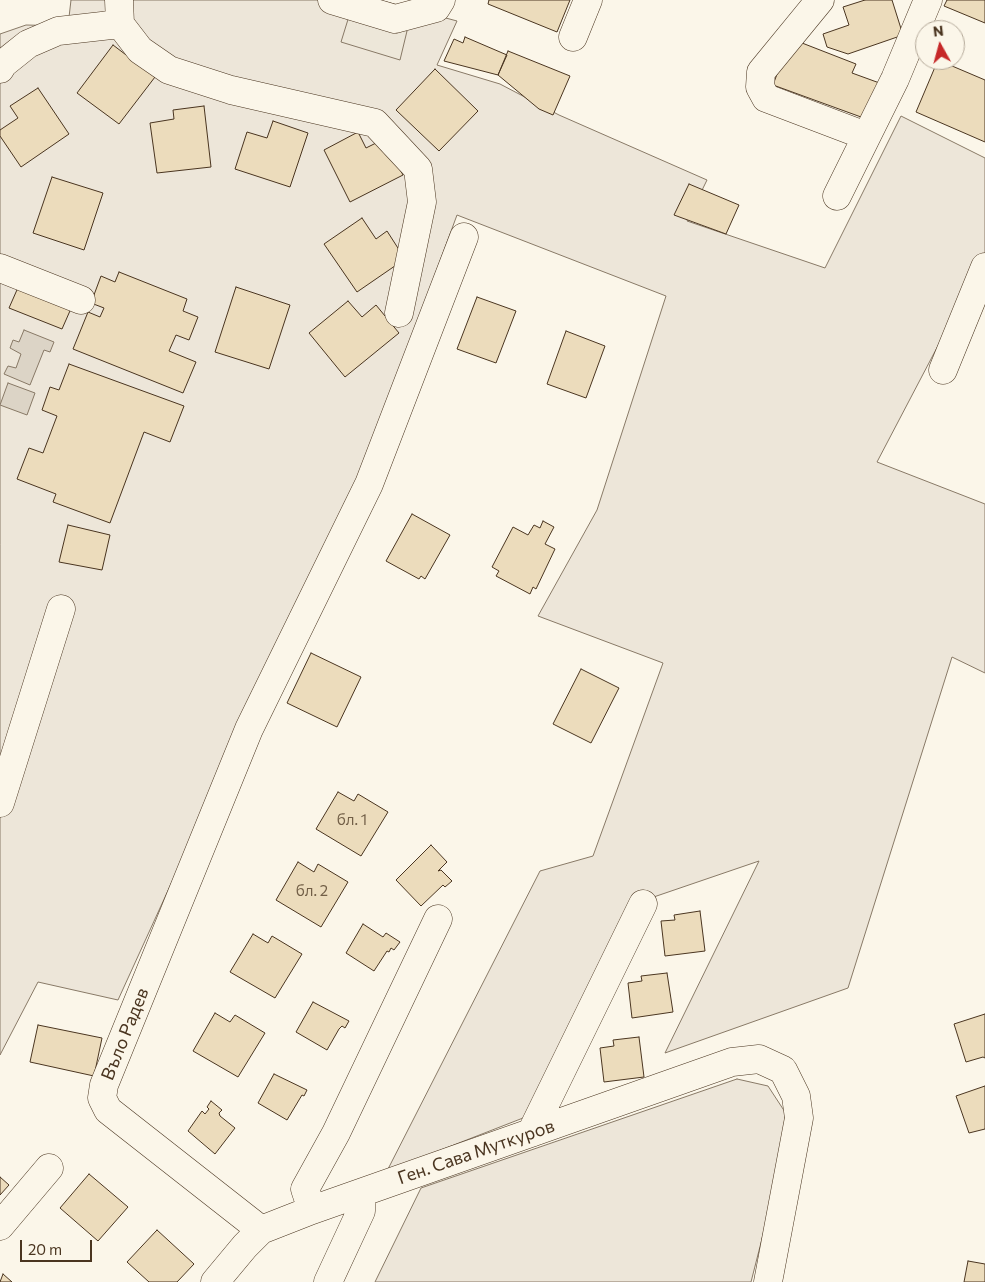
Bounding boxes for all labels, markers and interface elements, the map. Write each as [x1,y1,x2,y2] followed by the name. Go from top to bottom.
[915,20,965,70] north arrow
[932,22,944,40] text: N
[337,811,367,829] house number: бл. 1
[296,882,328,900] house number: бл. 2
[97,985,153,1083] street label: Въло Радев
[395,1115,557,1189] street label: Ген. Сава Муткуров
[22,1230,95,1262] scale bar
[28,1240,62,1258] text: 20 m

